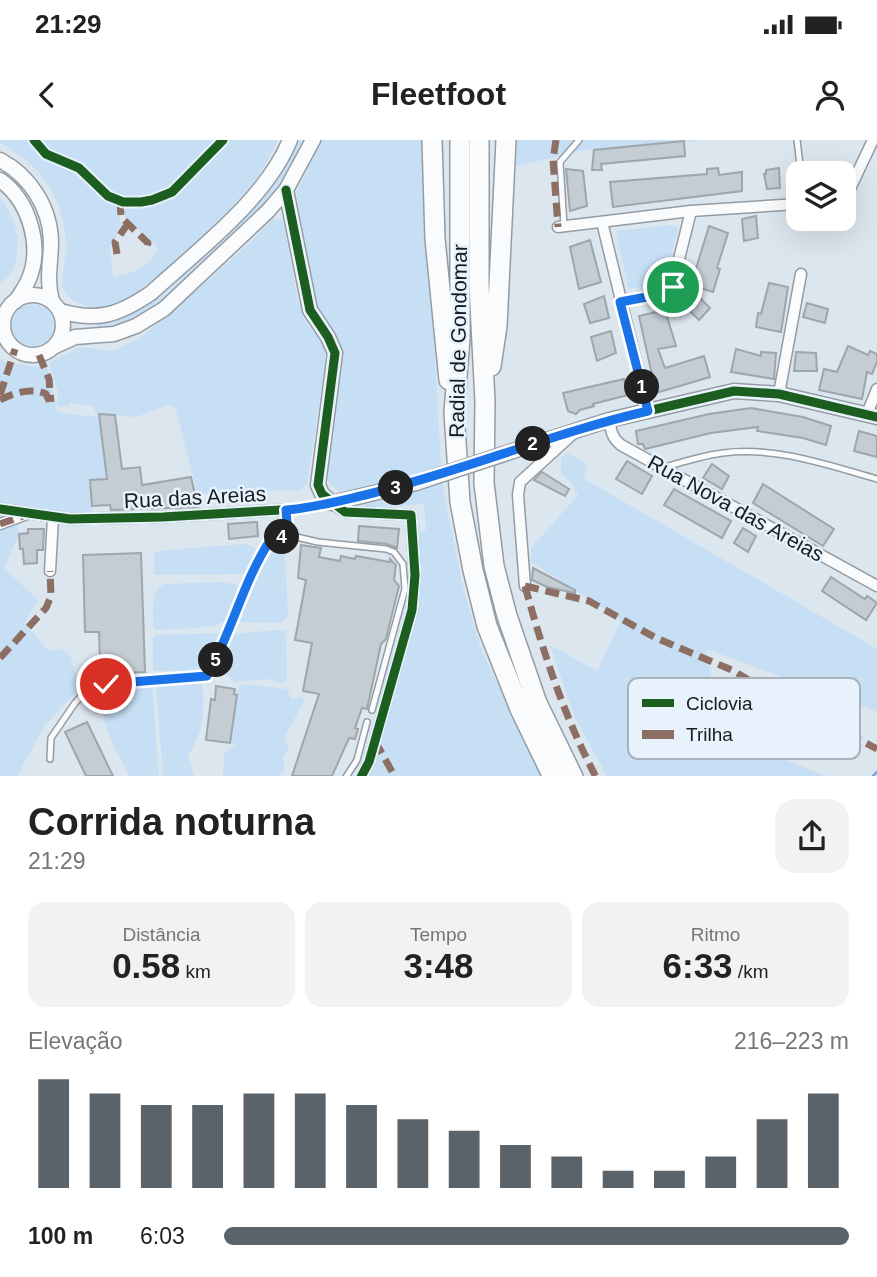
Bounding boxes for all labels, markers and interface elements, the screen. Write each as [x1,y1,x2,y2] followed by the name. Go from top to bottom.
[35,9,102,39] text: 21:29
[28,76,66,114] icon: back
[371,76,506,112] text: Fleetfoot
[811,76,849,114] icon: person
[786,161,856,231] map controls
[786,161,856,231] button: layers
[445,244,471,438] street label: Radial de Gondomar
[643,257,703,317] pin
[654,268,692,306] icon: arrive
[624,370,660,404] pin: 1
[636,376,647,397] text: 1
[516,426,550,462] pin: 2
[527,433,538,454] text: 2
[644,450,828,566] street label: Rua Nova das Areias
[378,470,414,506] pin: 3
[390,477,401,498] text: 3
[123,482,267,512] street label: Rua das Areias
[264,520,300,554] pin: 4
[276,526,287,547] text: 4
[198,643,234,678] pin: 5
[210,649,221,670] text: 5
[76,654,136,714] pin
[87,665,125,703] icon: check
[628,678,860,759] legend
[686,693,753,714] text: Ciclovia
[686,724,733,745] text: Trilha
[775,799,849,873] button: share
[28,801,315,843] text: Corrida noturna
[28,848,86,874] text: 21:29
[122,924,201,945] text: Distância
[410,924,467,945] text: Tempo
[691,924,740,945] text: Ritmo
[112,946,180,985] text: 0.58
[403,946,474,985] text: 3:48
[663,946,733,985] text: 6:33
[180,961,211,982] text: km
[733,961,768,982] text: /km
[28,1028,123,1054] text: Elevação
[734,1028,849,1054] text: 216–223 m
[28,1223,93,1249] text: 100 m
[140,1223,185,1249] text: 6:03

